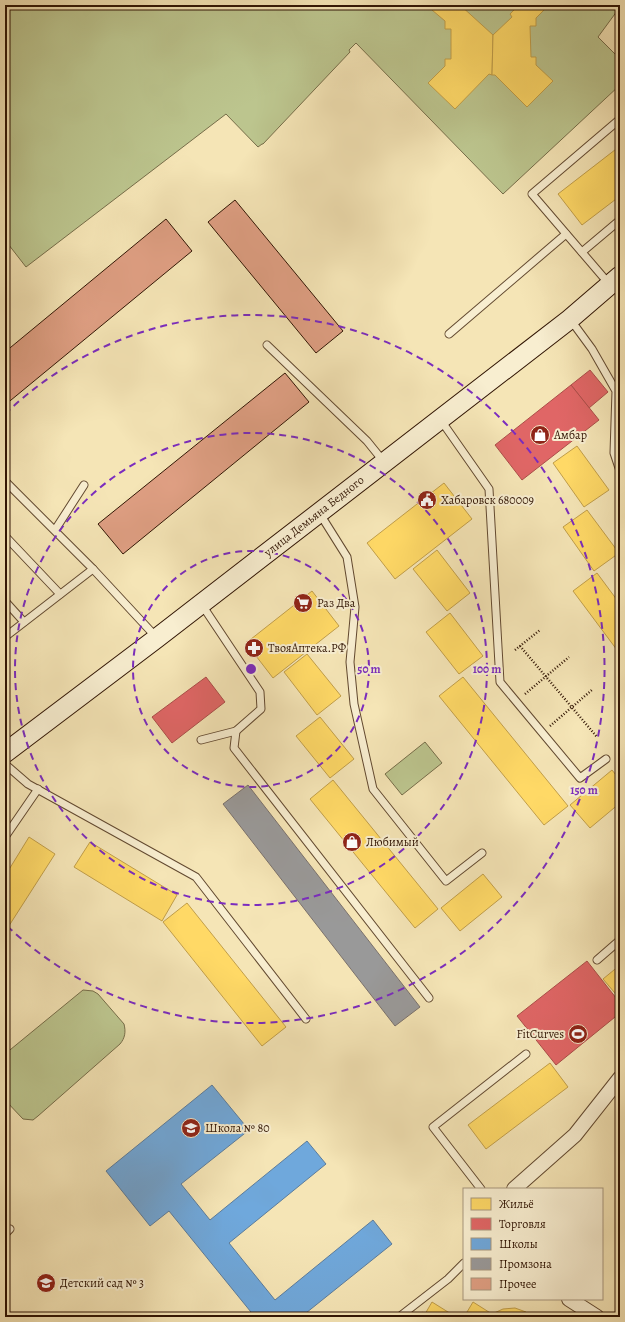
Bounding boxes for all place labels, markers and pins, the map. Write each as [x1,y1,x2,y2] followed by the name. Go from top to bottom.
[529,424,551,446] shop icon: Амбар
[553,427,587,443] place label: Амбар
[416,489,438,511] public building icon: Хабаровск 680009
[441,492,534,508] place label: Хабаровск 680009
[292,592,314,614] supermarket icon: Раз Два
[317,595,356,611] place label: Раз Два
[243,637,265,659] pharmacy icon: ТвояАптека.РФ
[268,640,347,656] place label: ТвояАптека.РФ
[244,662,258,676] centre of rings
[341,831,363,853] shop icon: Любимый
[366,834,419,850] place label: Любимый
[567,1023,589,1045] sports icon: FitCurves
[517,1026,564,1042] place label: FitCurves
[180,1117,202,1139] school or university icon: Школа № 80
[205,1120,270,1136] place label: Школа № 80
[35,1272,57,1294] school or university icon: Детский сад № 3
[60,1275,144,1291] place label: Детский сад № 3

